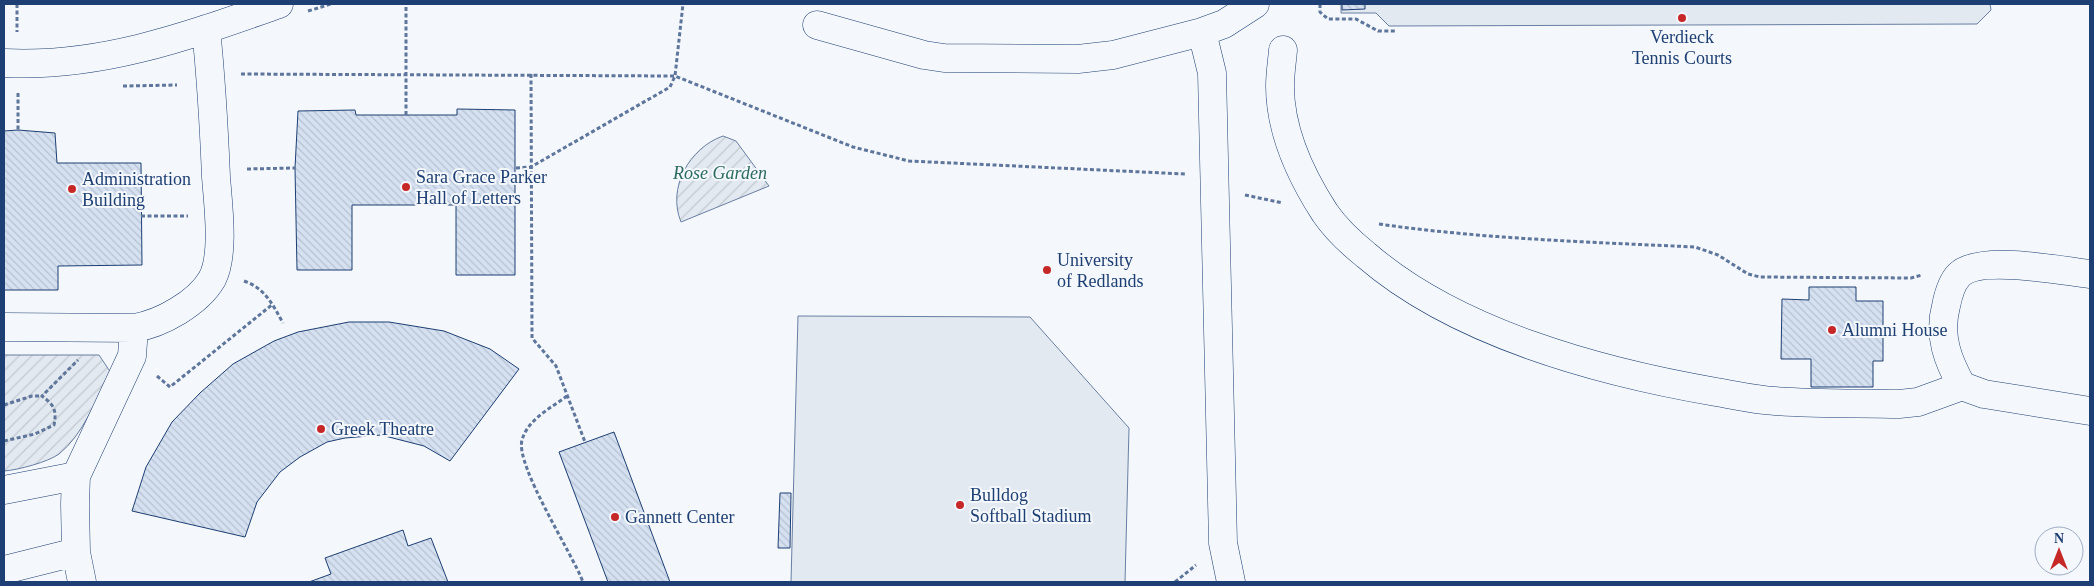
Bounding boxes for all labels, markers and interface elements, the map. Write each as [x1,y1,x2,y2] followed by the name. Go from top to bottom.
[1676,12,1688,24] marker: Verdieck Tennis Courts
[1632,27,1732,68] place label: Verdieck Tennis Courts
[672,163,767,183] park label: Rose Garden
[416,167,547,208] place label: Sara Grace Parker Hall of Letters
[82,169,191,210] place label: Administration Building
[400,181,412,193] marker: Sara Grace Parker Hall of Letters
[66,183,78,195] marker: Administration Building
[1057,250,1143,291] place label: University of Redlands
[1041,264,1053,276] marker: University of Redlands
[1842,320,1948,340] place label: Alumni House
[1826,324,1838,336] marker: Alumni House
[331,419,434,439] place label: Greek Theatre
[315,423,327,435] marker: Greek Theatre
[970,485,1092,526] place label: Bulldog Softball Stadium
[954,499,966,511] marker: Bulldog Softball Stadium
[625,507,734,527] place label: Gannett Center
[609,511,621,523] marker: Gannett Center
[2034,526,2084,576] north arrow
[2054,531,2064,546] text: N

